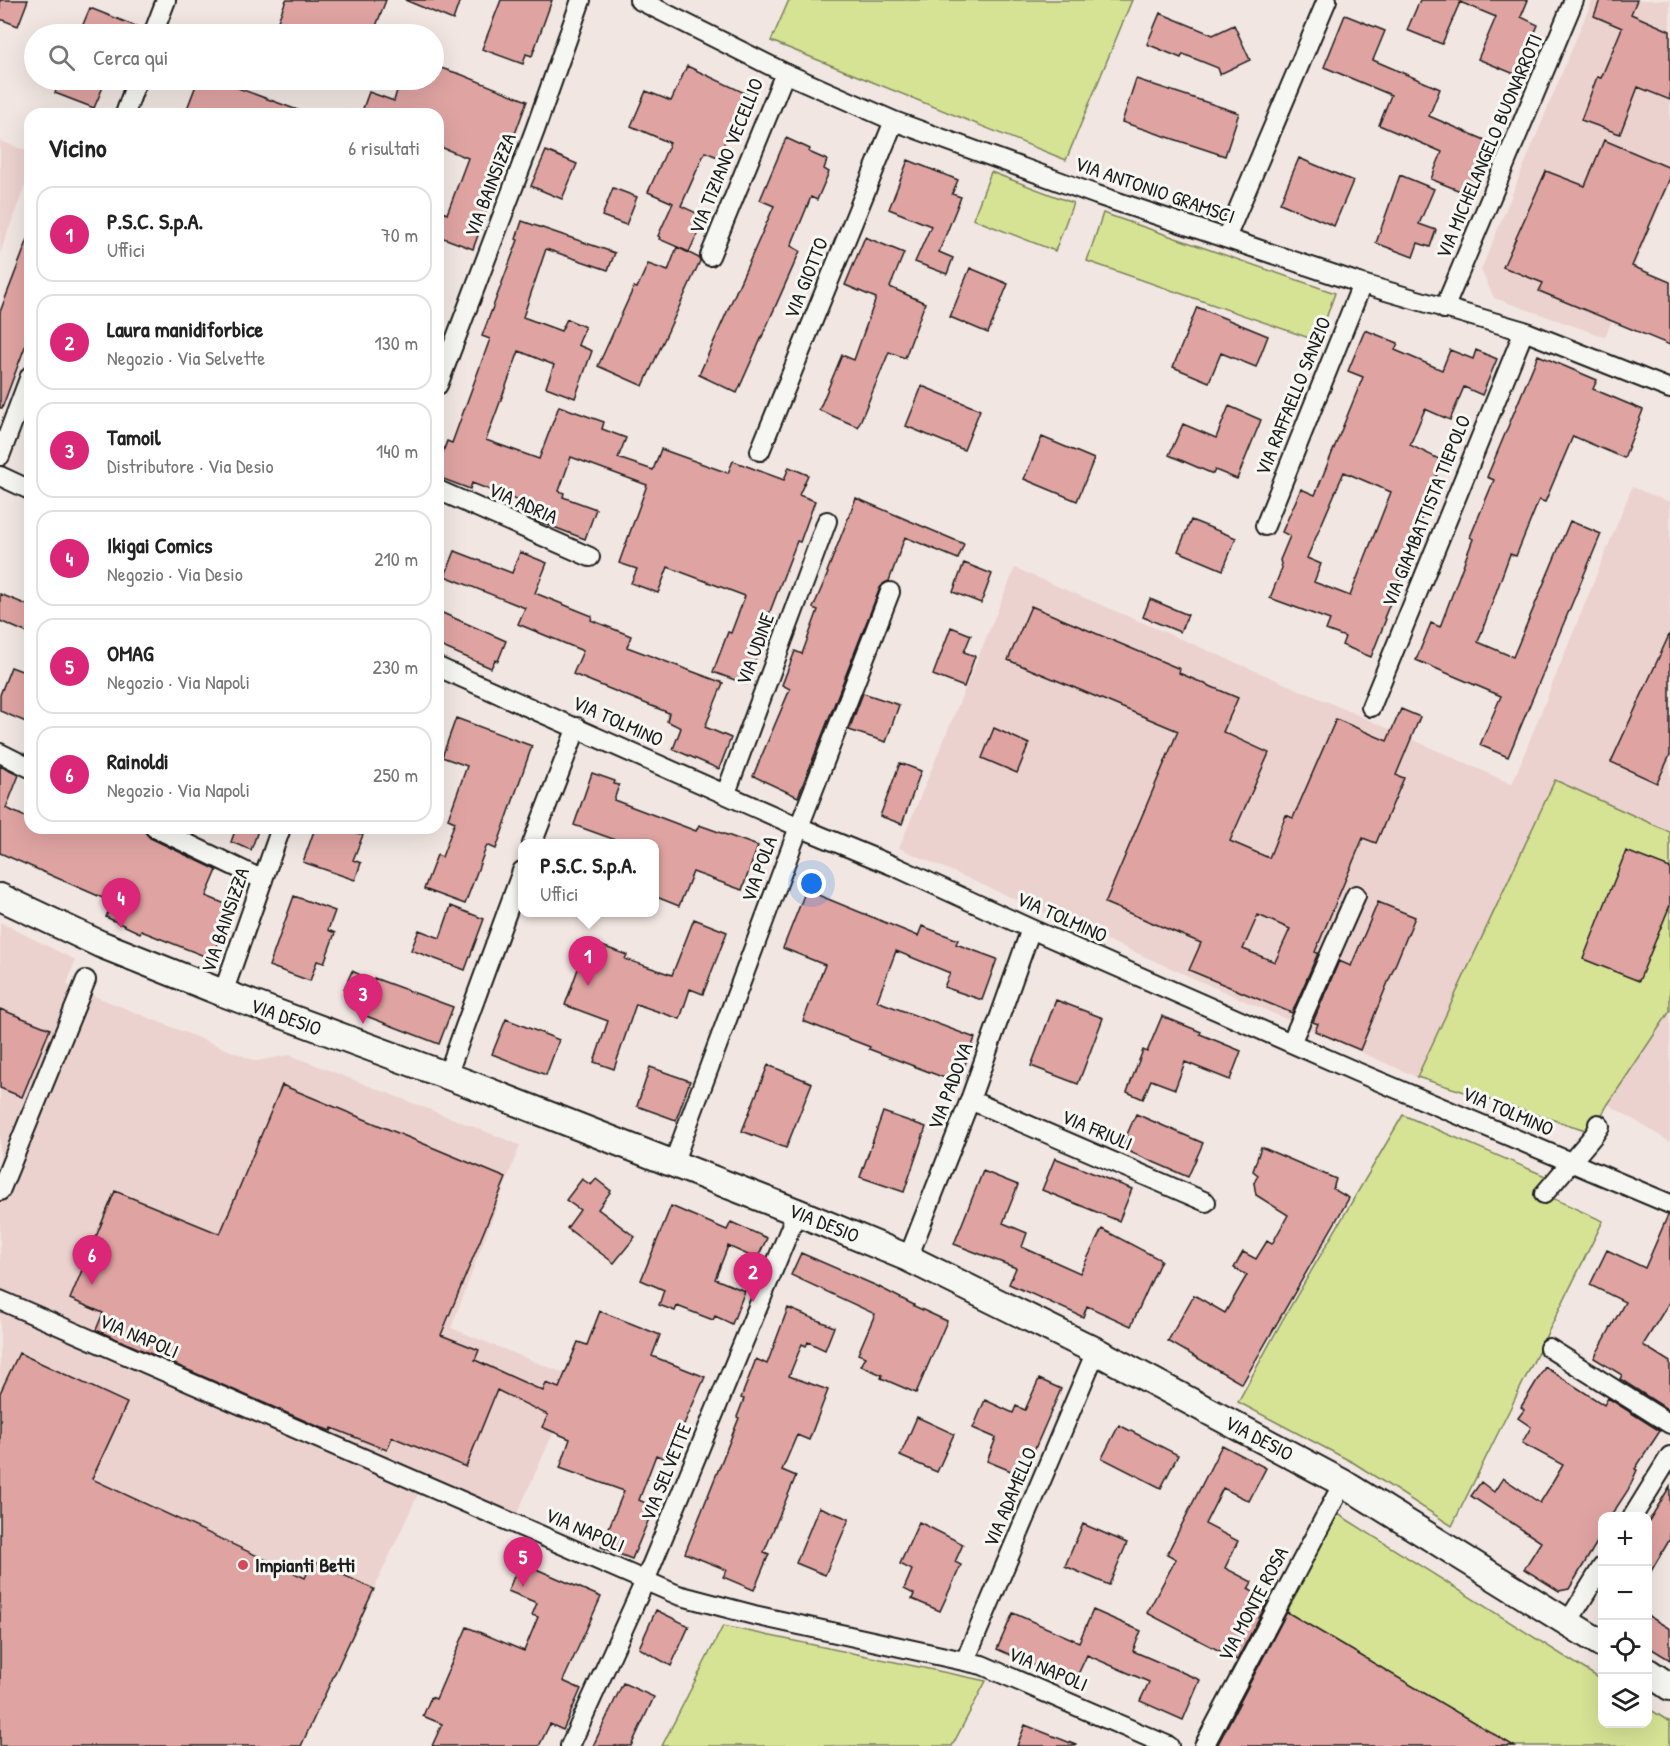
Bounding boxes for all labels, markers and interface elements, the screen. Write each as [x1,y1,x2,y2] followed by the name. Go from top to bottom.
[24,24,444,90] search box
[1429,29,1548,262] street label: VIA MICHELANGELO BUONARROTI
[45,41,78,74] icon: search
[93,42,168,72] text: Cerca qui
[682,74,769,238] street label: VIA TIZIANO VECELLIO
[457,129,522,241] street label: VIA BAINSIZZA
[48,130,107,165] text: Vicino
[348,134,420,161] text: 6 risultati
[1072,150,1239,230] street label: VIA ANTONIO GRAMSCI
[107,206,203,236] text: P.S.C. S.p.A.
[66,221,73,248] text: 1
[381,221,418,248] text: 70 m
[777,233,834,323] street label: VIA GIOTTO
[107,236,145,263] text: Uffici
[1248,312,1337,479] street label: VIA RAFFAELLO SANZIO
[107,314,263,344] text: Laura manidiforbice
[65,329,74,356] text: 2
[375,329,418,356] text: 130 m
[107,344,265,371] text: Negozio · Via Selvette
[1375,411,1476,611] street label: VIA GIAMBATTISTA TIEPOLO
[107,422,161,452] text: Tamoil
[65,437,74,464] text: 3
[376,437,418,464] text: 140 m
[107,452,274,479] text: Distributore · Via Desio
[484,475,562,530] street label: VIA ADRIA
[107,530,212,560] text: Ikigai Comics
[66,545,73,572] text: 4
[374,545,418,572] text: 210 m
[107,560,243,587] text: Negozio · Via Desio
[729,609,780,689] street label: VIA UDINE
[107,638,154,668] text: OMAG
[65,653,74,680] text: 5
[373,653,418,680] text: 230 m
[107,668,250,695] text: Negozio · Via Napoli
[569,689,668,753] street label: VIA TOLMINO
[107,746,169,776] text: Rainoldi
[66,761,73,788] text: 6
[373,761,418,788] text: 250 m
[107,776,250,803] text: Negozio · Via Napoli
[734,832,783,906] street label: VIA POLA
[518,839,659,917] popup
[540,850,637,880] text: P.S.C. S.p.A.
[194,863,255,976] street label: VIA BAINSIZZA
[797,869,826,898] your location
[102,878,140,928] pin: 4
[540,880,579,907] text: Uffici
[1013,885,1112,949] street label: VIA TOLMINO
[568,936,608,986] pin: 1
[344,974,382,1024] pin: 3
[247,991,325,1042] street label: VIA DESIO
[921,1038,979,1133] street label: VIA PADOVA
[1458,1079,1558,1142] street label: VIA TOLMINO
[1058,1103,1137,1157] street label: VIA FRIULI
[785,1196,863,1249] street label: VIA DESIO
[72,1236,112,1285] pin: 6
[734,1252,772,1302] pin: 2
[95,1307,183,1364] street label: VIA NAPOLI
[1220,1408,1298,1467] street label: VIA DESIO
[634,1419,697,1525] street label: VIA SELVETTE
[976,1443,1043,1551] street label: VIA ADAMELLO
[541,1501,629,1558] street label: VIA NAPOLI
[1598,1512,1652,1728] map controls
[1598,1512,1652,1566] button: +
[504,1538,542,1587] pin: 5
[1211,1542,1294,1666] street label: VIA MONTE ROSA
[255,1551,356,1579] place label: Impianti Betti
[236,1558,250,1572] marker: Impianti Betti
[1598,1566,1652,1620] button: −
[1598,1620,1652,1674] button: locate
[1004,1640,1092,1697] street label: VIA NAPOLI
[1598,1674,1652,1728] button: layers

